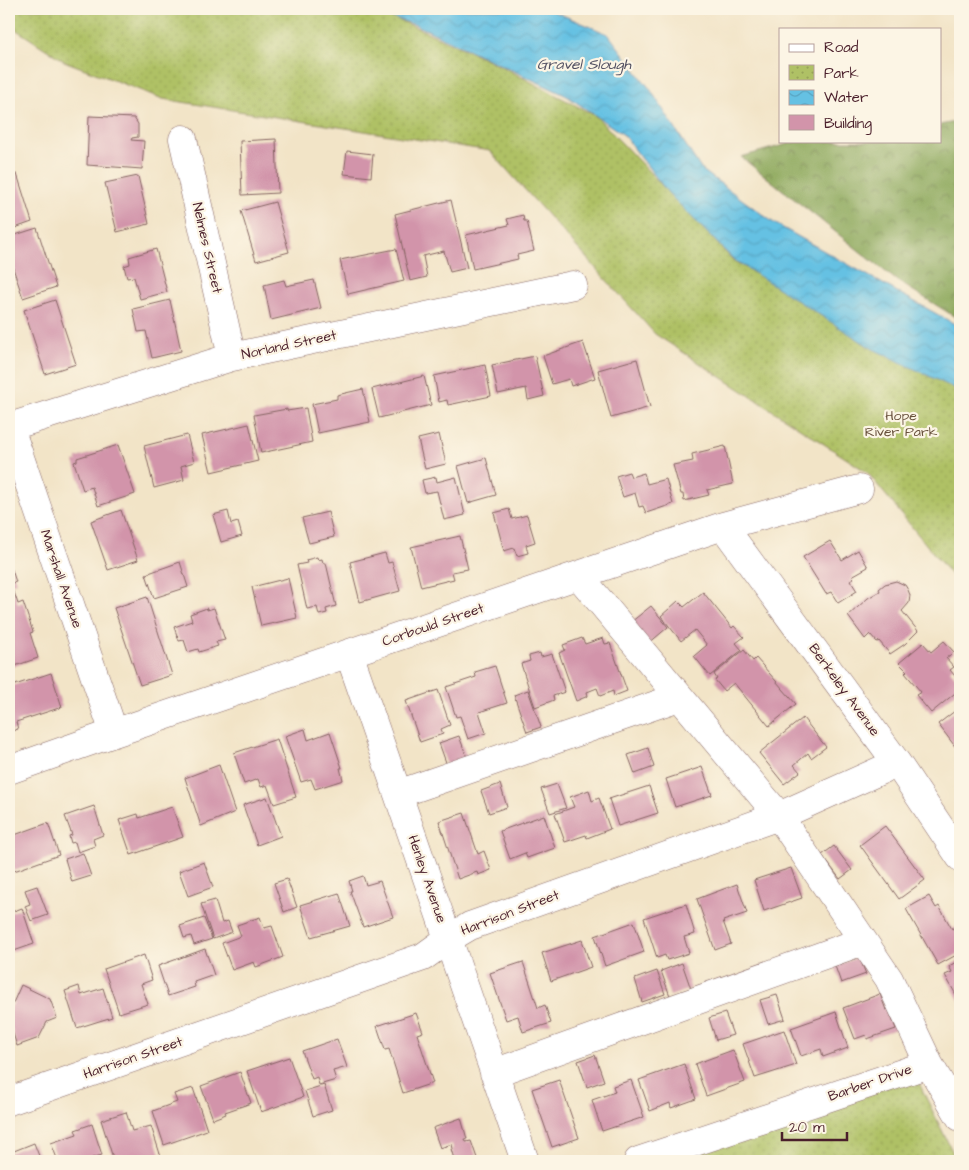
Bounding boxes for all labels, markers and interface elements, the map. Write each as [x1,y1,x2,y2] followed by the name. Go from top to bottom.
[779,28,942,142] legend
[824,37,859,58] text: Road
[537,54,631,76] water label: Gravel Slough
[824,63,859,84] text: Park
[824,87,868,108] text: Water
[824,113,872,135] text: Building
[187,201,227,296] street label: Nelmes Street
[240,325,339,365] street label: Norland Street
[865,406,938,442] park label: Hope River Park
[35,527,87,631] street label: Marshall Avenue
[379,598,487,652] street label: Corbould Street
[804,640,885,741] street label: Berkeley Avenue
[403,832,452,926] street label: Henley Avenue
[458,885,562,941] street label: Harrison Street
[81,1032,186,1084] street label: Harrison Street
[825,1059,915,1107] street label: Barber Drive
[782,1110,846,1142] scale bar
[789,1117,825,1138] text: 20 m

